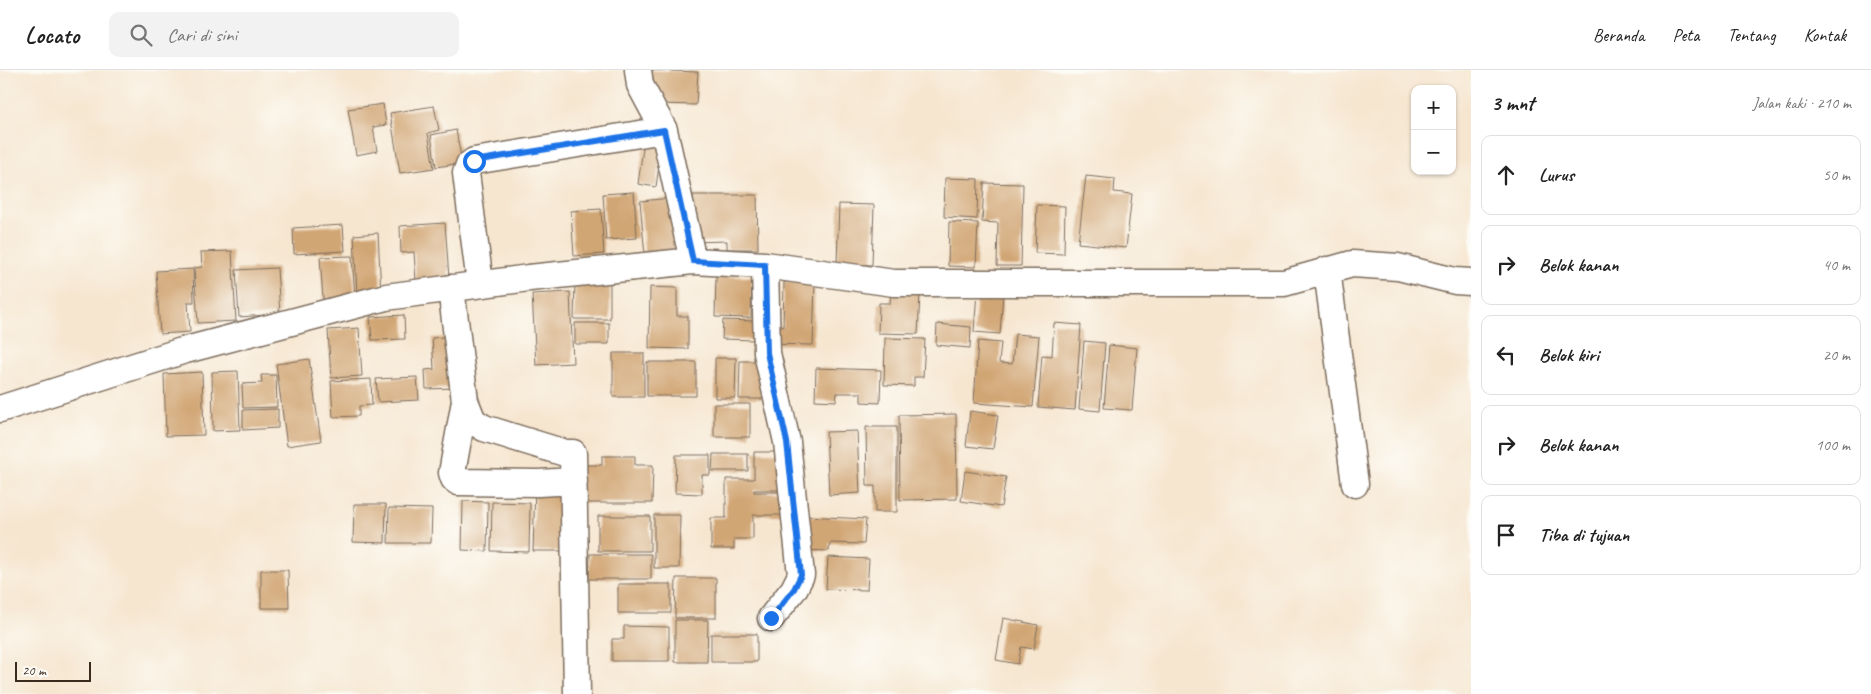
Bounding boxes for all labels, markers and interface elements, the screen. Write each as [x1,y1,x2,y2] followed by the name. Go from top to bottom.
[109,12,459,57] search box
[25,20,79,50] text: Locato
[127,21,155,49] icon: search
[167,23,237,47] text: Cari di sini
[1593,24,1644,46] text: Beranda
[1672,24,1699,46] text: Peta
[1727,24,1776,46] text: Tentang
[1804,24,1846,46] text: Kontak
[1411,85,1456,175] map controls
[1411,85,1456,130] button: +
[1491,90,1534,116] text: 3 mnt
[1753,93,1851,113] text: Jalan kaki · 210 m
[1411,130,1456,175] button: −
[463,150,486,173] route start
[1492,161,1520,189] icon: ahead
[1539,163,1574,187] text: Lurus
[1823,165,1850,185] text: 50 m
[1492,251,1520,279] icon: right
[1539,253,1618,277] text: Belok kanan
[1823,255,1850,275] text: 40 m
[1492,341,1520,369] icon: left
[1539,343,1599,367] text: Belok kiri
[1823,345,1850,365] text: 20 m
[1492,431,1520,459] icon: right
[1539,433,1618,457] text: Belok kanan
[1816,435,1850,455] text: 100 m
[1492,521,1520,549] icon: arrive
[1539,523,1629,547] text: Tiba di tujuan
[760,607,783,630] route end
[15,659,91,682] scale bar
[22,662,46,679] text: 20 m

